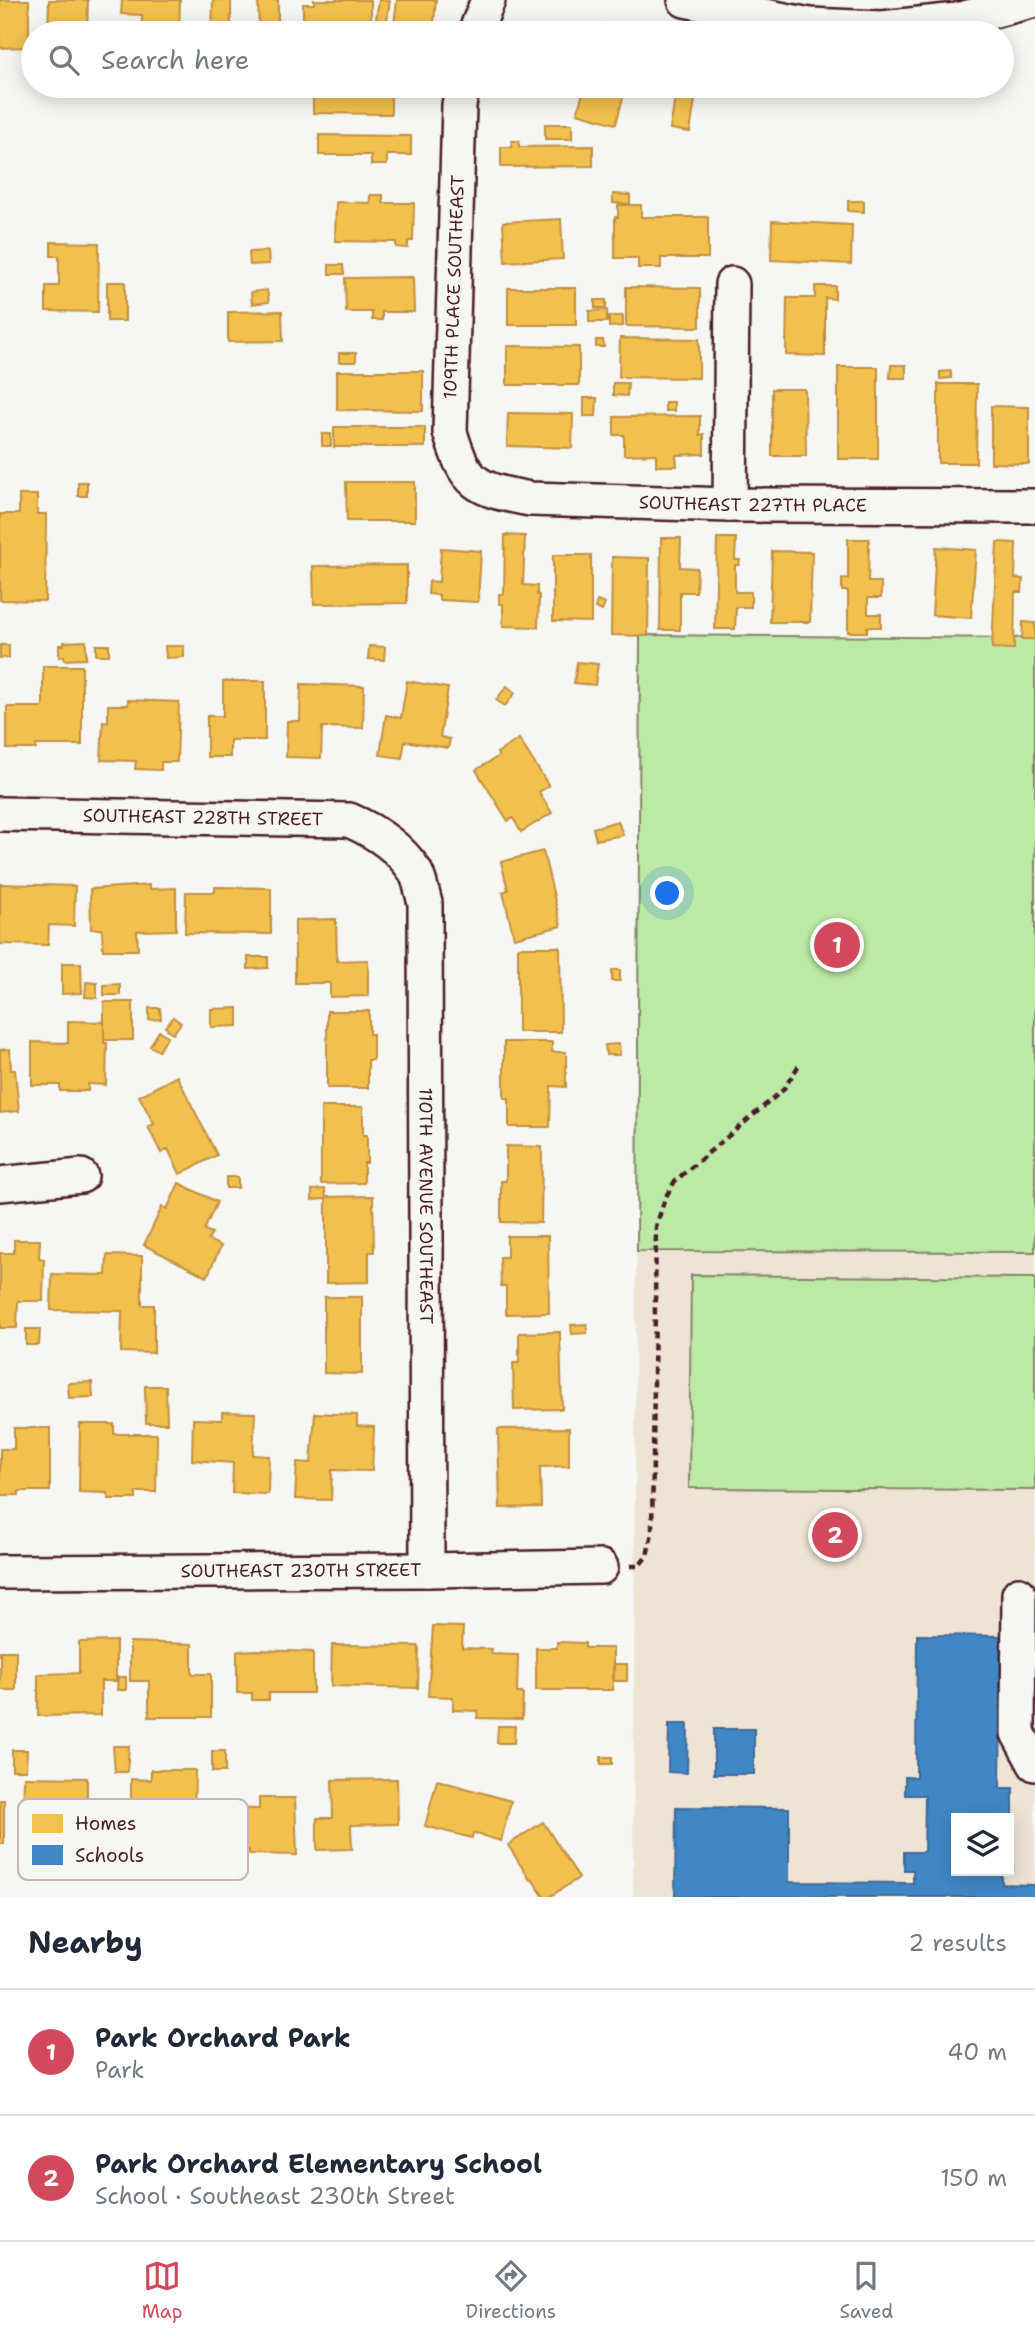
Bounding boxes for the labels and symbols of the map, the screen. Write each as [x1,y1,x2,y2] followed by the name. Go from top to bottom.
[438,174,470,400] street label: 109TH PLACE SOUTHEAST
[639,490,867,517] street label: SOUTHEAST 227TH PLACE
[83,803,323,832] street label: SOUTHEAST 228TH STREET
[650,876,684,910] your location
[814,919,860,971] pin: 1
[414,1087,438,1324] street label: 110TH AVENUE SOUTHEAST
[812,1509,858,1561] pin: 2
[181,1558,421,1583] street label: SOUTHEAST 230TH STREET
[18,1799,248,1880] legend
[75,1811,136,1836] text: Homes
[75,1843,144,1868] text: Schools

